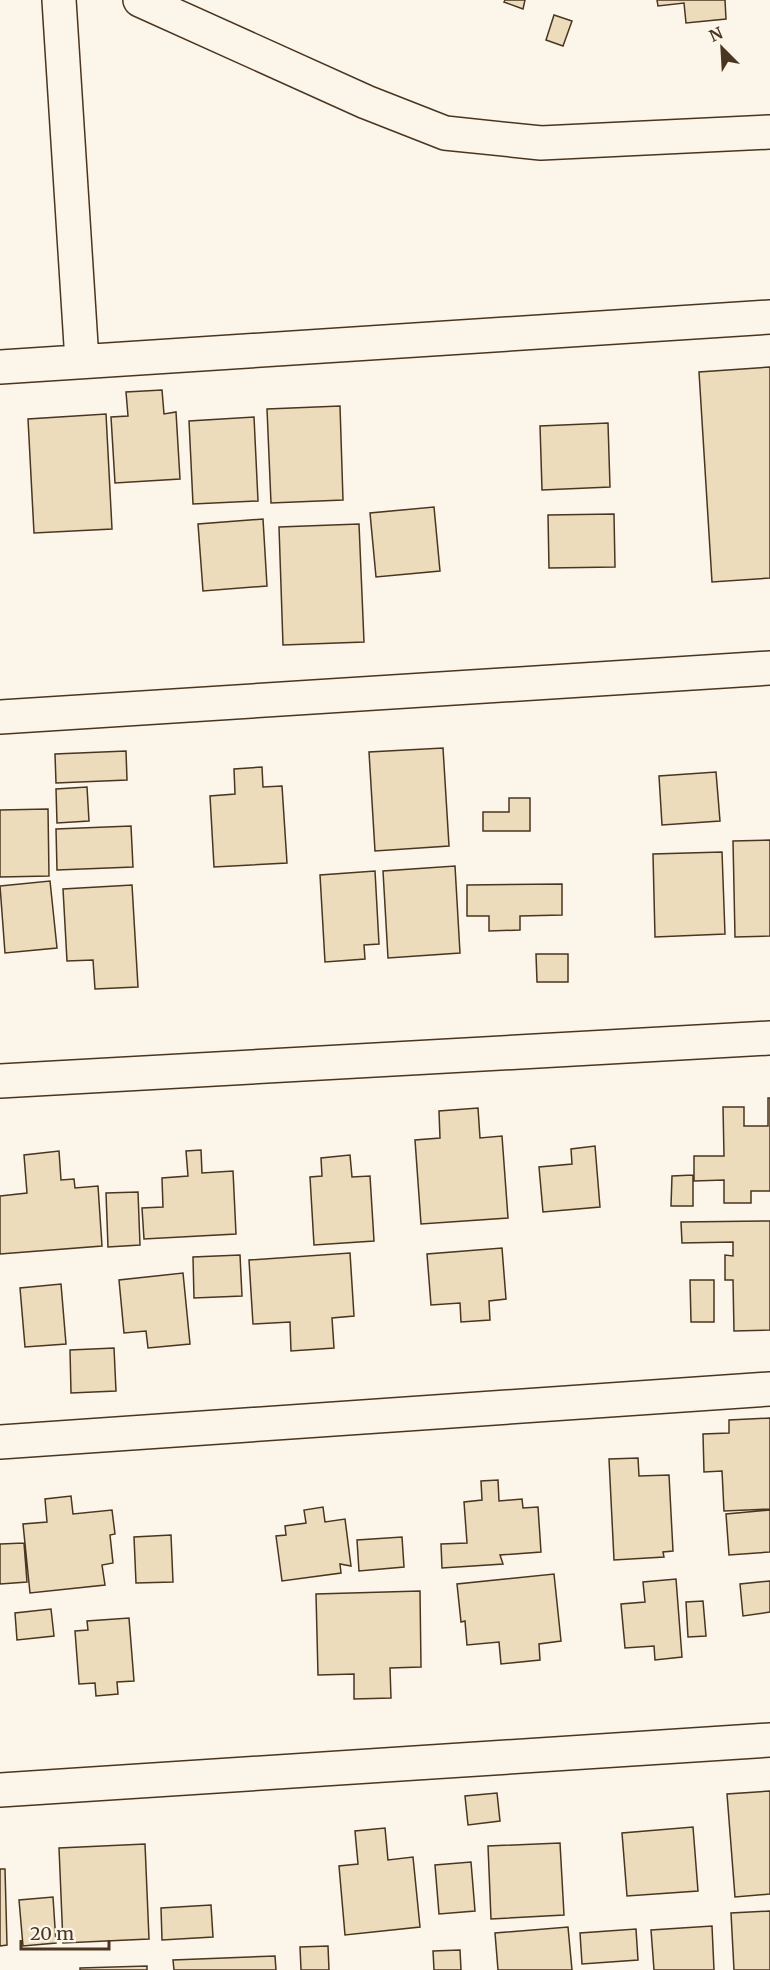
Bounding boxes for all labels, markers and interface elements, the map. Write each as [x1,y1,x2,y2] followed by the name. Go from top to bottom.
[692,18,752,78] north arrow
[706,22,726,46] text: N
[21,1913,110,1951] scale bar
[30,1922,74,1945] text: 20 m

